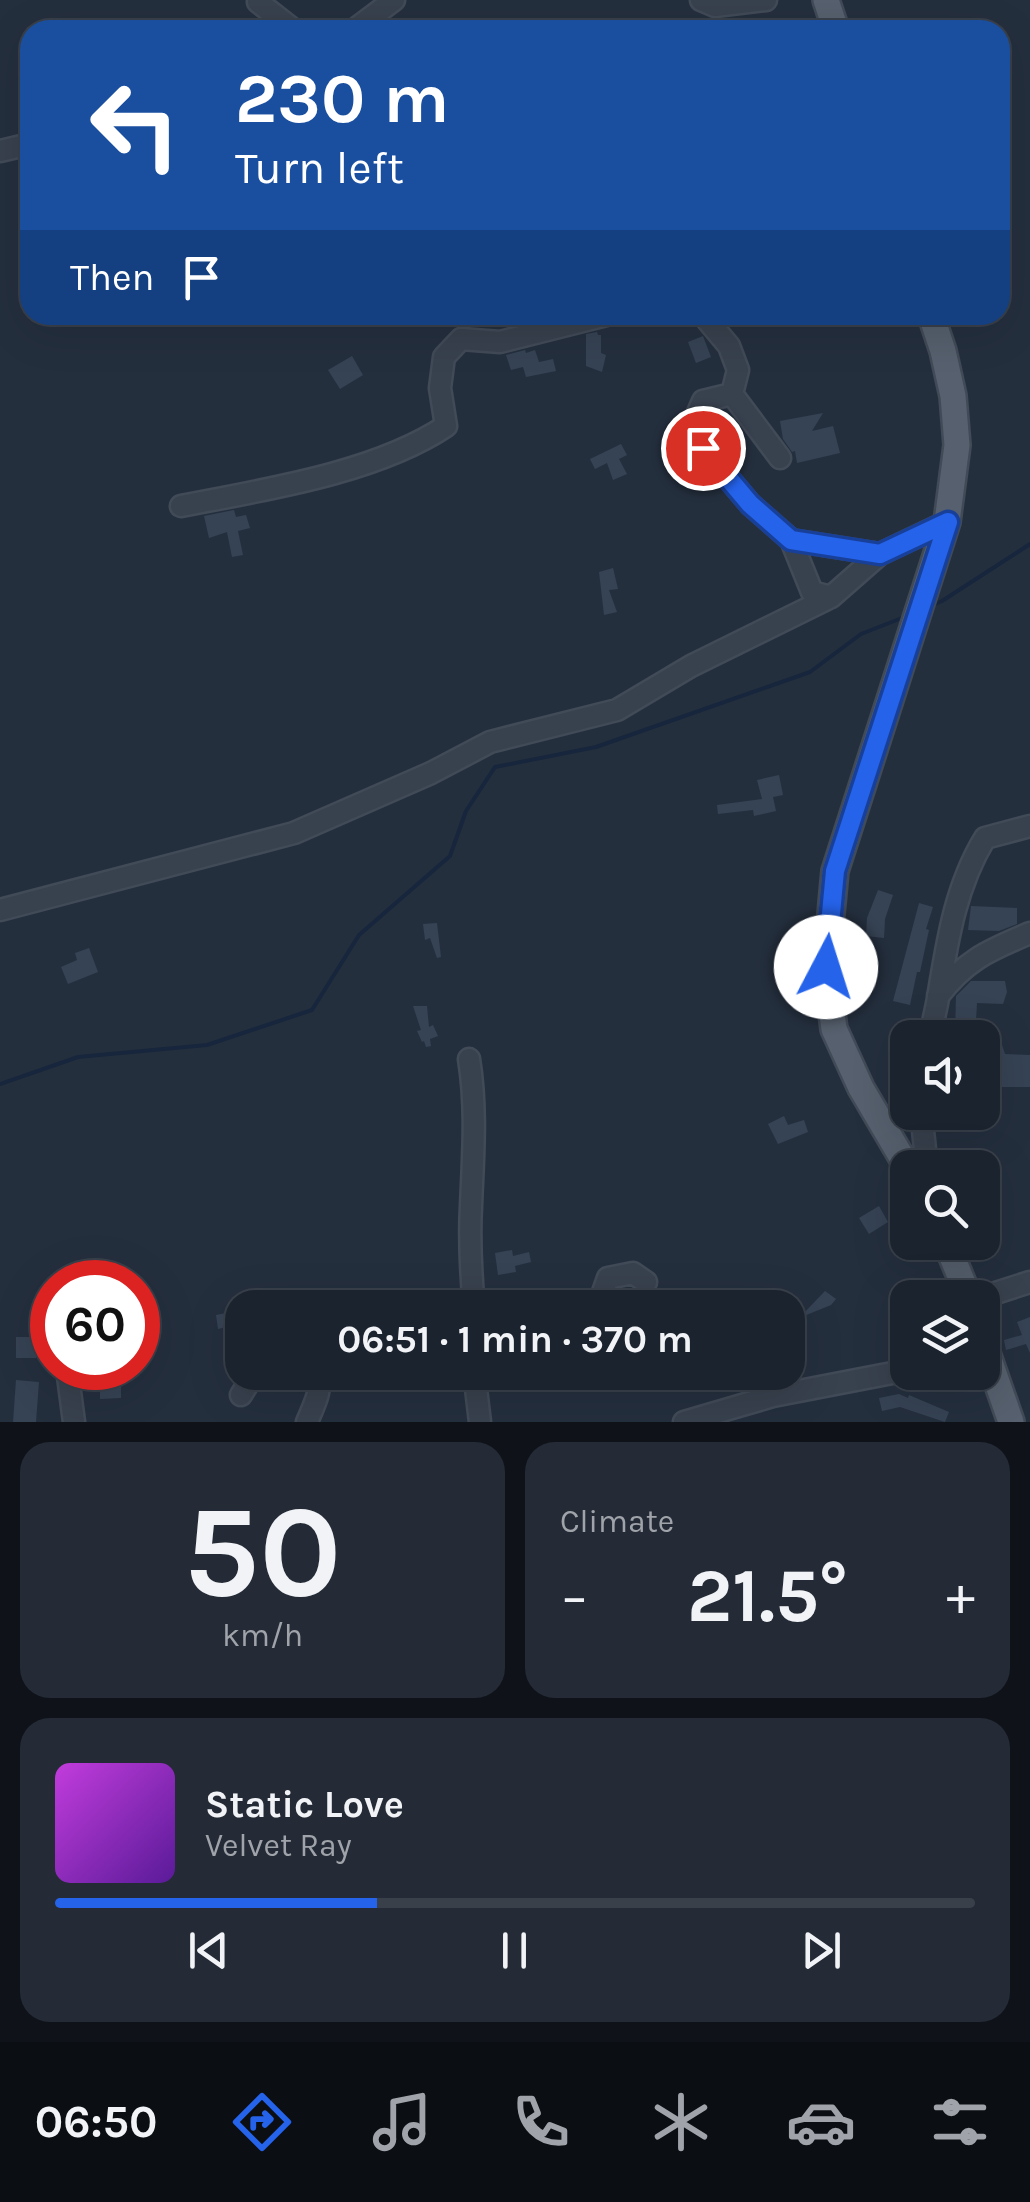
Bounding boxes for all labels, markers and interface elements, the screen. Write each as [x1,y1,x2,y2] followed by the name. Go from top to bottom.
[235,58,449,140] text: 230 m
[70,60,200,190] icon: left
[235,142,404,194] text: Turn left
[174,250,229,305] icon: arrive
[70,255,154,300] text: Then
[661,406,746,491] pin
[676,421,731,476] icon: arrive
[774,915,878,1019] position arrow
[890,1020,1000,1390] map controls
[890,1020,1000,1130] button: sound
[890,1150,1000,1260] button: search
[30,1260,160,1390] speed limit sign: 60
[890,1280,1000,1390] button: layers
[337,1317,693,1362] text: 06:51 · 1 min · 370 m
[184,1476,341,1628] text: 50
[560,1503,674,1540] text: Climate
[687,1552,848,1640] text: 21.5°
[560,1564,589,1628] text: −
[946,1564,975,1628] text: +
[222,1617,303,1654] text: km/h
[205,1782,404,1827] text: Static Love
[205,1827,352,1864] text: Velvet Ray
[181,1923,236,1978] icon: previous
[487,1923,542,1978] icon: pause
[794,1923,849,1978] icon: next
[227,2087,297,2157] icon: directions
[367,2087,437,2157] icon: music
[506,2087,576,2157] icon: phone
[646,2087,716,2157] icon: climate
[786,2087,856,2157] icon: car
[925,2087,995,2157] icon: filters
[35,2096,157,2148] text: 06:50

